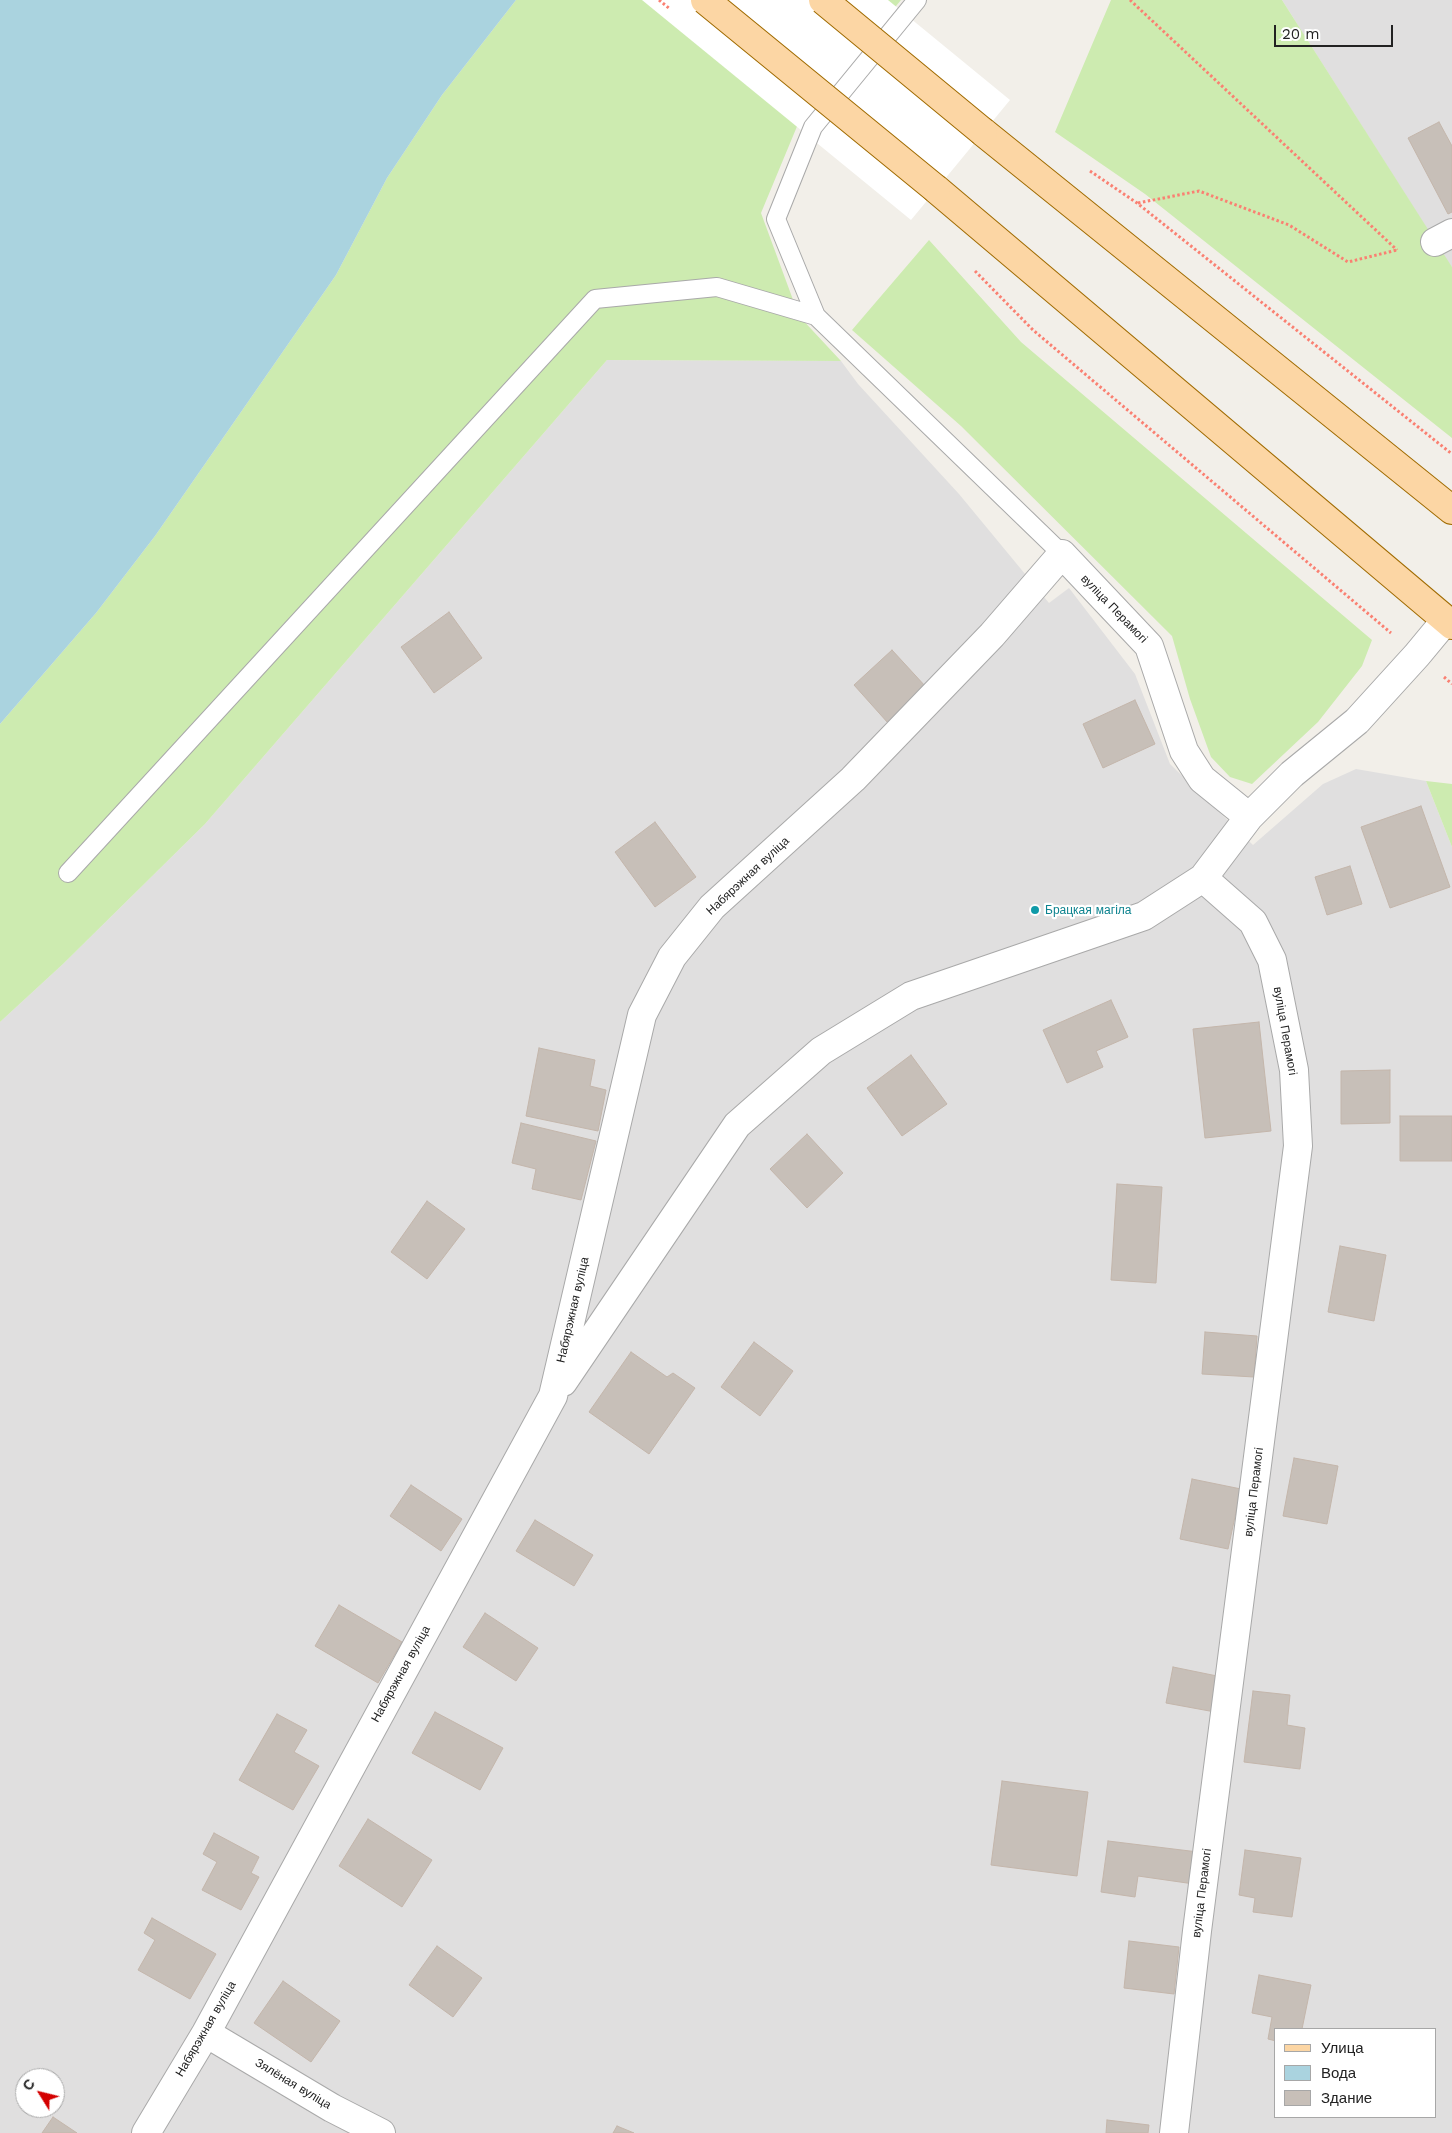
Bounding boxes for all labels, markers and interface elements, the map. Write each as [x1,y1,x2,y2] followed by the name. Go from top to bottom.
[1277,15,1396,47] scale bar
[1282,25,1320,43] text: 20 m
[1078,572,1150,646] street label: вуліца Перамогі
[704,834,792,918] street label: Набярэжная вуліца
[1045,903,1132,917] place label: Брацкая магіла
[1029,904,1041,916] marker: Брацкая магіла
[1270,986,1300,1076] street label: вуліца Перамогі
[554,1256,592,1364] street label: Набярэжная вуліца
[1241,1447,1267,1537] street label: вуліца Перамогі
[368,1623,434,1725] street label: Набярэжная вуліца
[1189,1848,1215,1938] street label: вуліца Перамогі
[173,1979,239,2079] street label: Набярэжная вуліца
[1274,2028,1437,2118] legend
[1321,2039,1364,2057] text: Улица
[252,2056,334,2112] street label: Зялёная вуліца
[1321,2064,1356,2082] text: Вода
[15,2068,65,2118] north arrow
[19,2076,38,2094] text: С
[1321,2089,1372,2107] text: Здание

